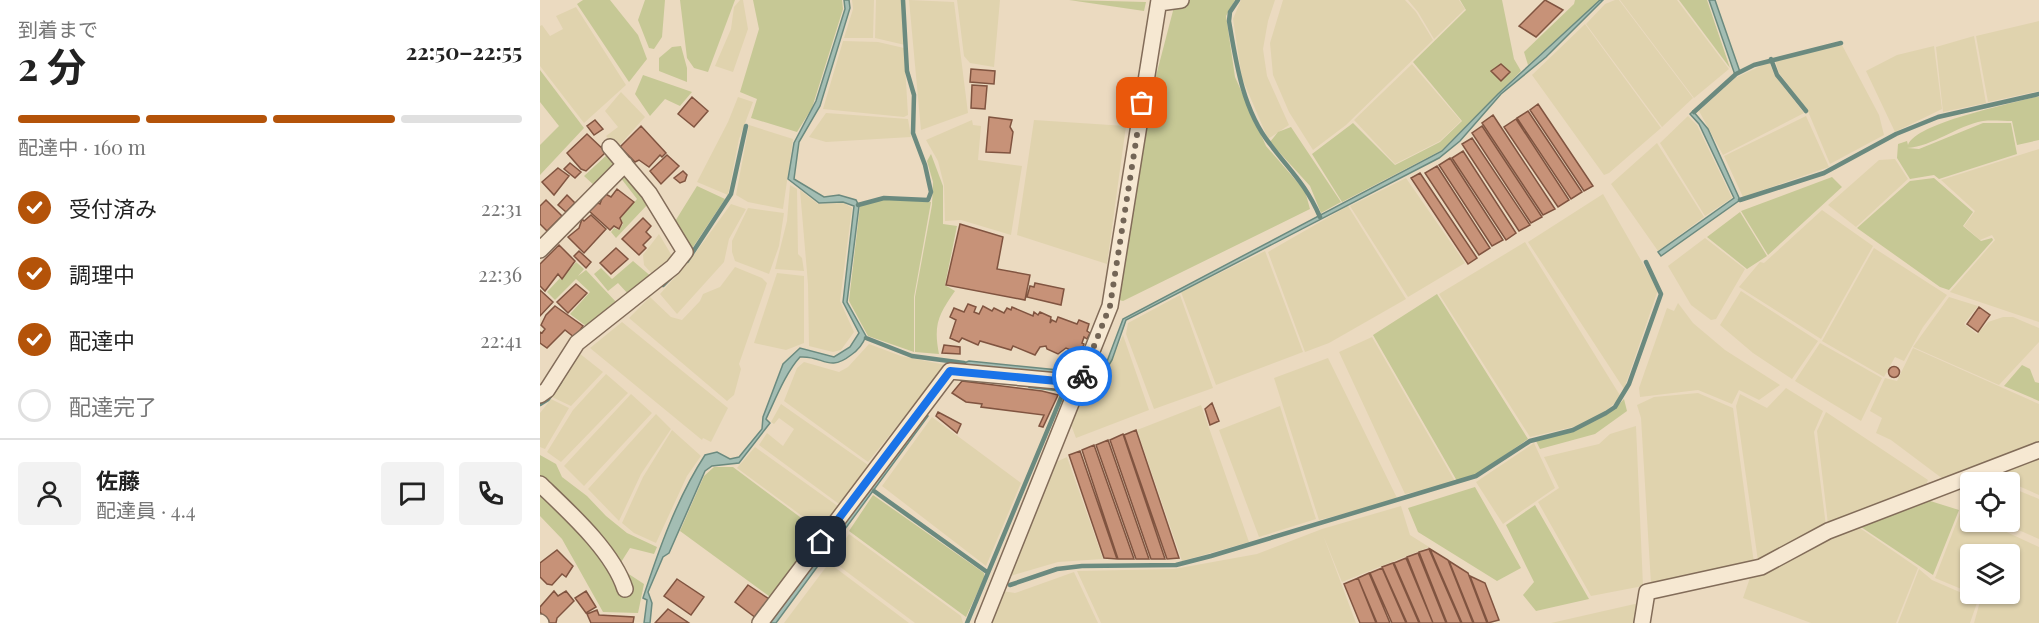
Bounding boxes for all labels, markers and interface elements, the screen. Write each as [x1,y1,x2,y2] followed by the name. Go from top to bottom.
[18,15,98,42] text: 到着まで
[406,36,522,66] text: 22:50–22:55
[18,39,86,91] text: 2 分
[1116,77,1167,128] pin
[1125,86,1158,119] icon: bag
[18,133,146,160] text: 配達中 · 160 m
[18,191,51,224] icon: check
[69,193,157,223] text: 受付済み
[481,194,522,221] text: 22:31
[18,257,51,290] icon: check
[69,259,135,289] text: 調理中
[478,260,522,287] text: 22:36
[18,323,51,356] icon: check
[69,325,135,355] text: 配達中
[480,326,522,353] text: 22:41
[1052,346,1112,406] courier
[1066,360,1099,393] icon: bike
[69,391,157,421] text: 配達完了
[18,462,81,525] button: person
[381,462,444,525] button: chat
[459,462,522,525] button: phone
[96,465,140,495] text: 佐藤
[1960,472,2020,604] map controls
[1960,472,2020,532] button: locate
[96,496,196,523] text: 配達員 · 4.4
[795,516,846,567] pin
[804,525,837,558] icon: home
[1960,544,2020,604] button: layers

